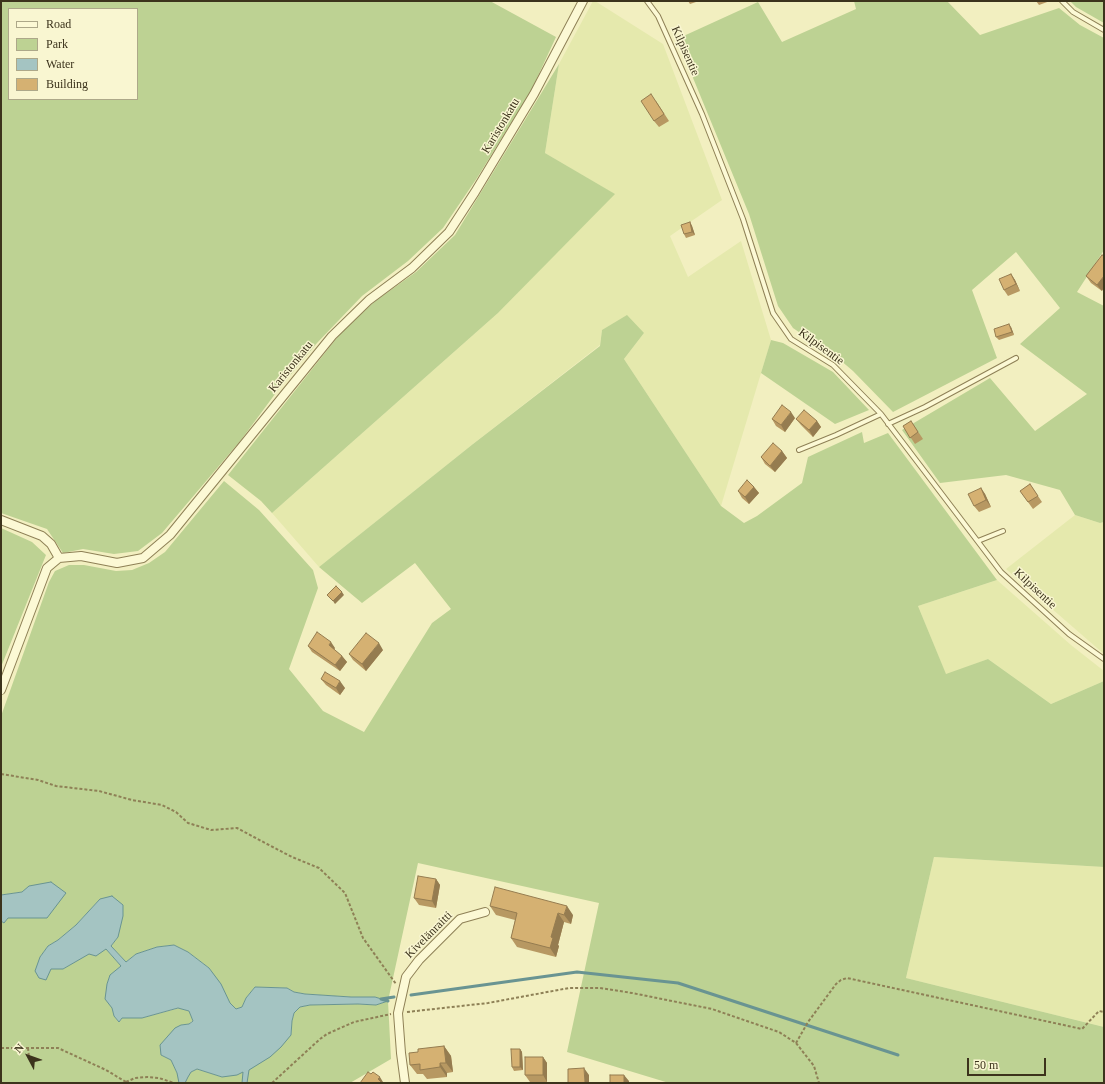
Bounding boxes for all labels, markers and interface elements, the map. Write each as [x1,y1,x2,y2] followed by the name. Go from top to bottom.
[8,8,138,100] legend
[46,17,71,31] text: Road
[668,24,702,78] street label: Kilpisentie
[46,37,68,51] text: Park
[46,57,74,71] text: Water
[46,77,88,91] text: Building
[479,96,523,156] street label: Karistonkatu
[795,326,847,368] street label: Kilpisentie
[266,338,316,396] street label: Karistonkatu
[1011,566,1059,612] street label: Kilpisentie
[402,908,456,962] street label: Kivelänraitti
[8,1036,48,1076] north arrow
[12,1041,26,1055] text: N
[969,1050,1048,1076] scale bar
[974,1058,998,1072] text: 50 m

